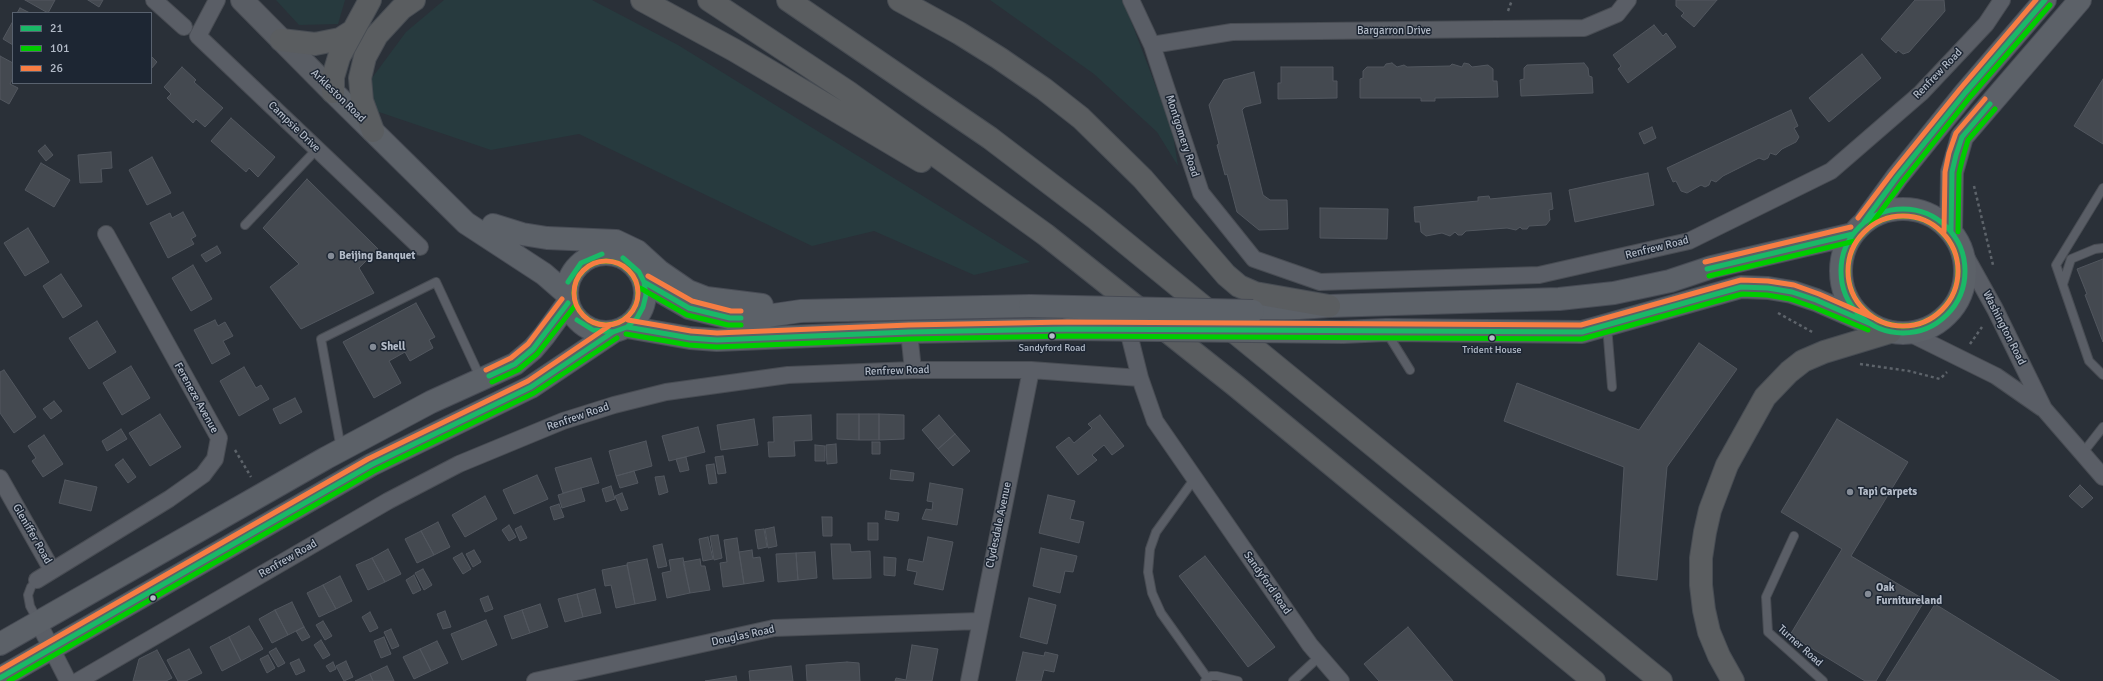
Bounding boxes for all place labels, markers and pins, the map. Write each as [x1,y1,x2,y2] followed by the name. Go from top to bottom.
[339,249,415,263] place label: Beijing Banquet
[326,251,336,261] marker: Beijing Banquet
[1047,331,1057,341] marker: Sandyford Road
[1487,333,1497,343] marker: Trident House
[381,340,405,354] place label: Shell
[368,342,378,352] marker: Shell
[1018,342,1086,354] place label: Sandyford Road
[1462,344,1522,356] place label: Trident House
[1858,485,1917,499] place label: Tapi Carpets
[1845,487,1855,497] marker: Tapi Carpets
[1876,581,1942,607] place label: Oak Furnitureland
[1863,589,1873,599] marker: Oak Furnitureland
[148,593,158,603] unlabelled marker

